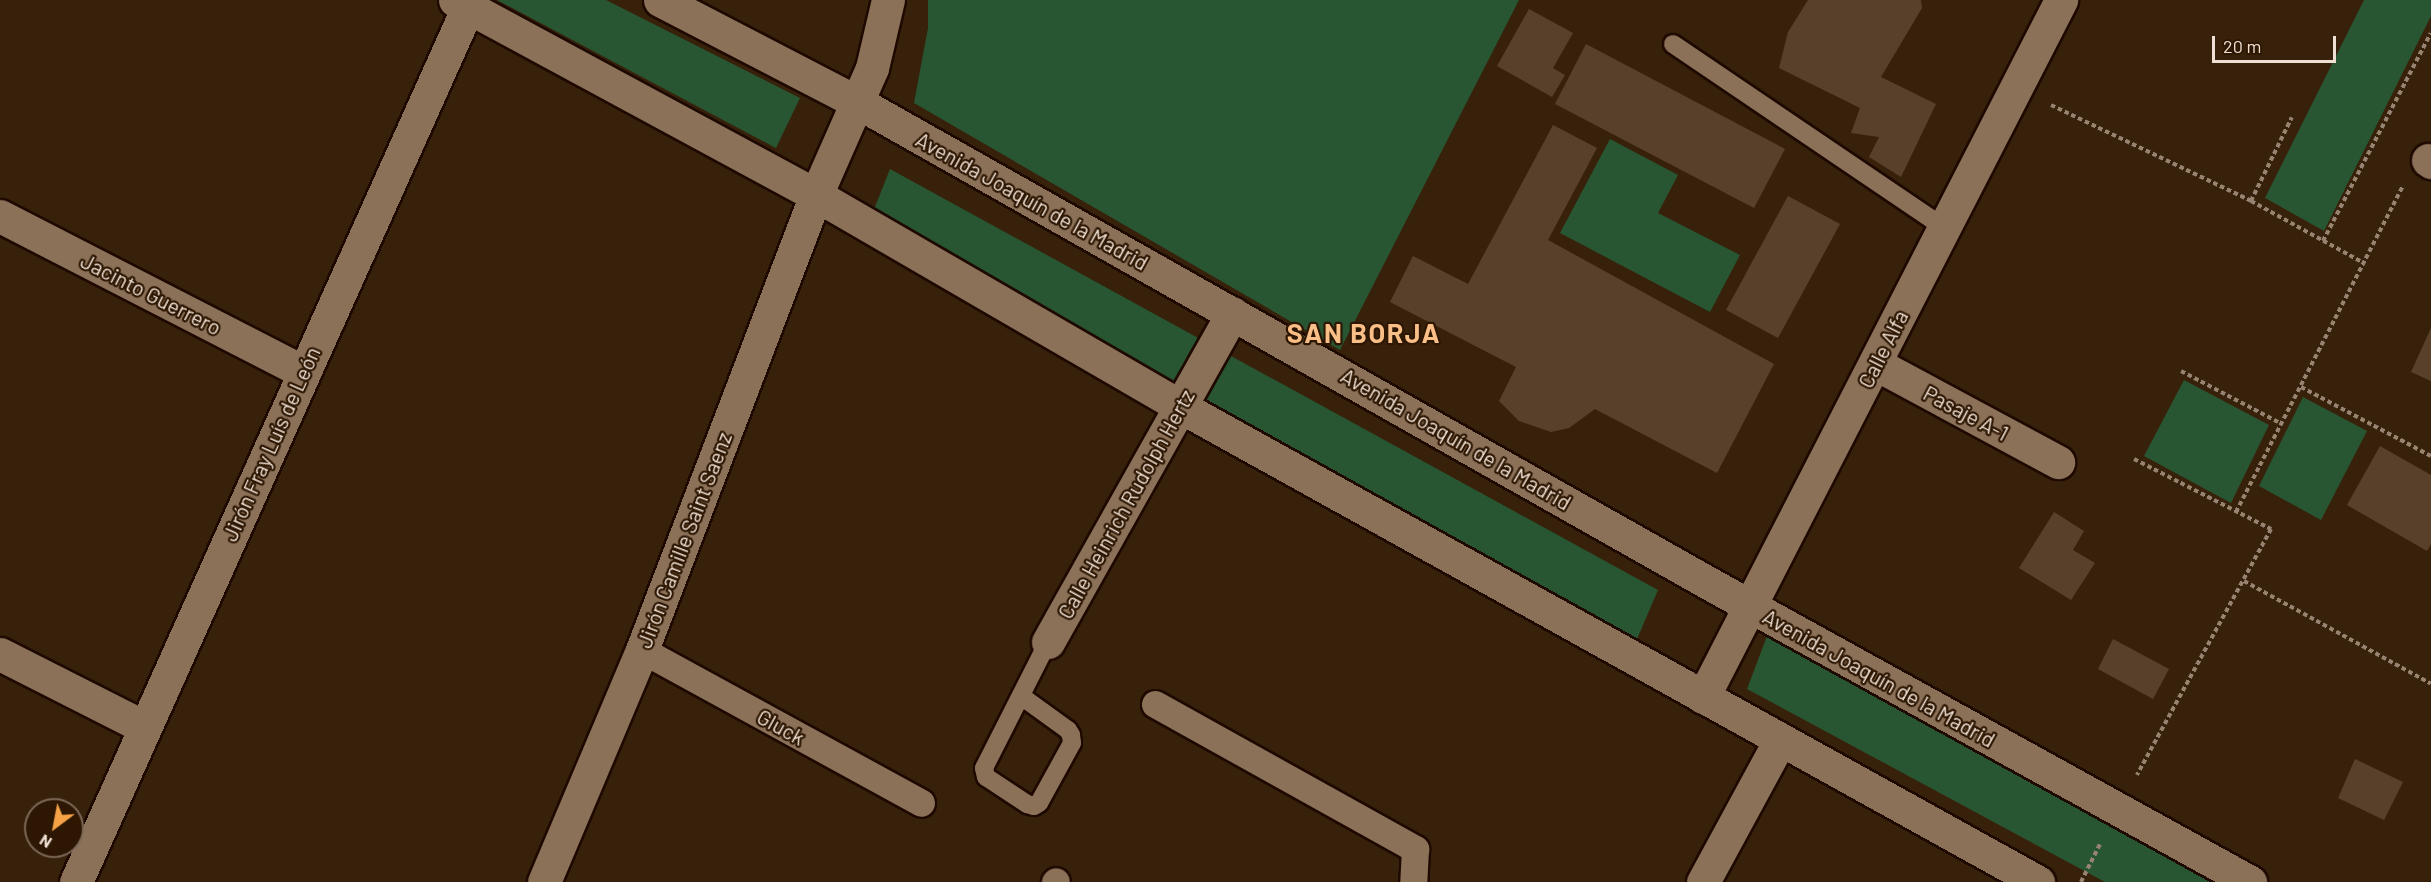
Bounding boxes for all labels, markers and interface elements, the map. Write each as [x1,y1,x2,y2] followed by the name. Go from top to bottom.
[2215,24,2340,62] scale bar
[2223,35,2261,57] text: 20 m
[912,127,1152,275] street label: Avenida Joaquín de la Madrid
[77,248,225,340] street label: Jacinto Guerrero
[1853,306,1913,392] street label: Calle Alfa
[1287,317,1441,349] district label: SAN BORJA
[217,343,325,545] street label: Jirón Fray Luís de León
[1336,363,1576,515] street label: Avenida Joaquín de la Madrid
[1919,380,2013,446] street label: Pasaje A-1
[1052,385,1200,623] street label: Calle Heinrich Rudolph Hertz
[631,429,737,651] street label: Jirón Camille Saint Saenz
[1759,604,1999,752] street label: Avenida Joaquín de la Madrid
[753,704,809,750] street label: Gluck
[24,798,84,858] north arrow
[36,831,55,853] text: N

